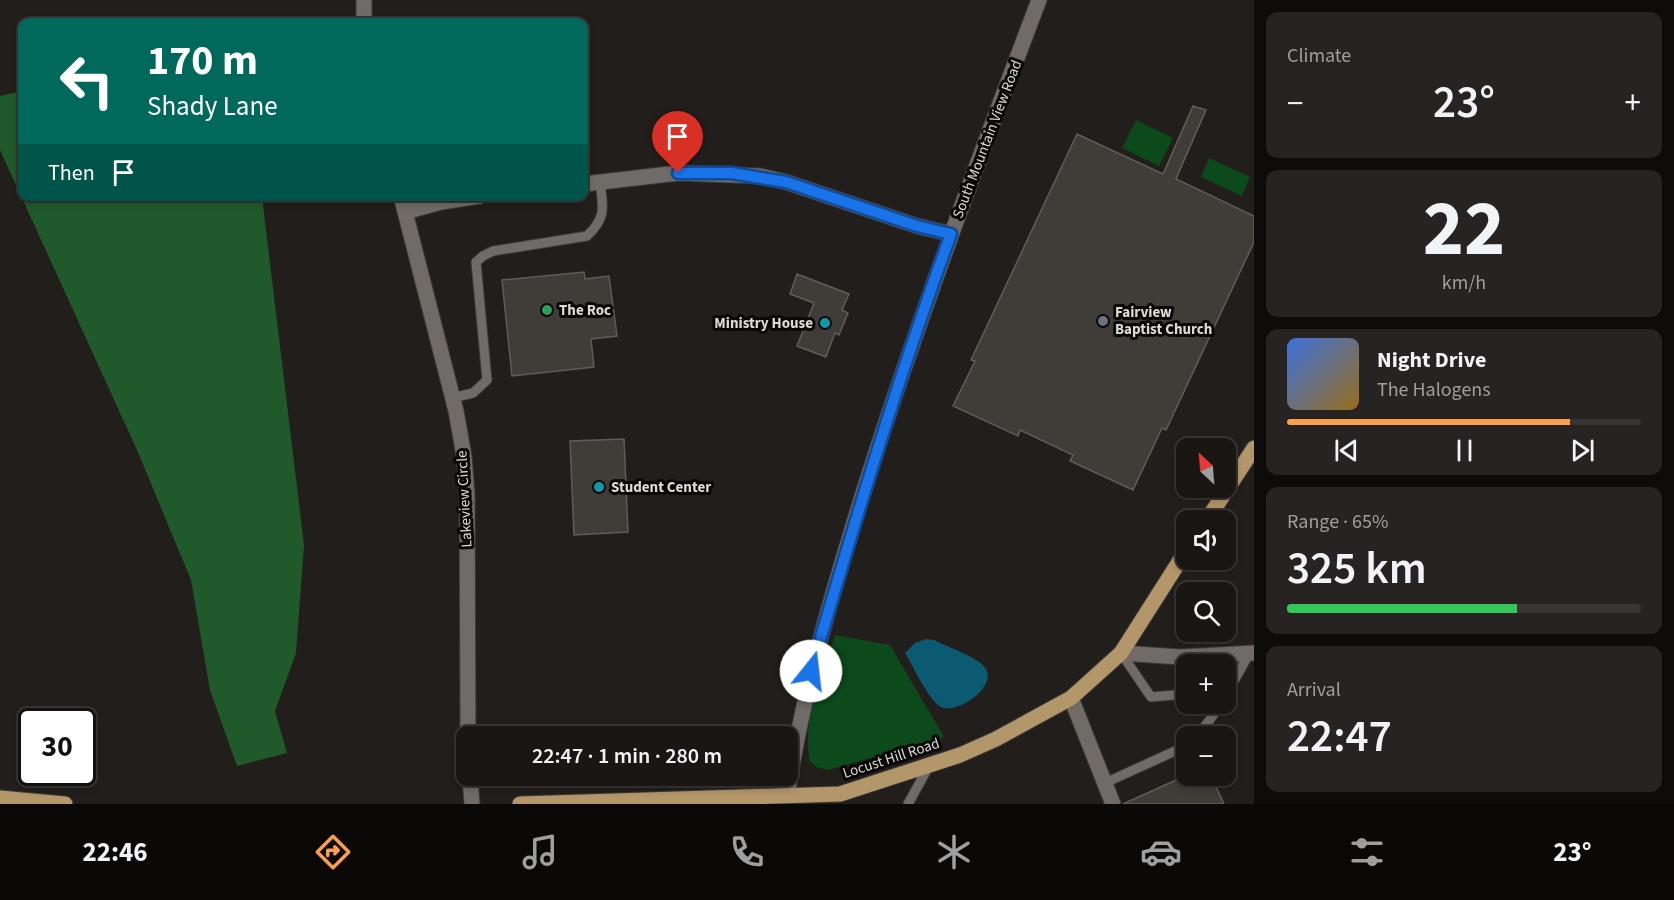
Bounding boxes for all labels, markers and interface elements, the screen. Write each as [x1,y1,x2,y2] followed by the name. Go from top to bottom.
[147,31,258,91] text: 170 m
[48,42,126,120] icon: left
[1287,42,1351,70] text: Climate
[948,57,1027,221] street label: South Mountain View Road
[1433,71,1495,135] text: 23°
[1287,80,1303,127] text: −
[1625,80,1641,127] text: +
[147,87,278,126] text: Shady Lane
[652,111,703,173] pin
[661,120,694,153] icon: arrive
[107,156,140,189] icon: arrive
[48,157,95,189] text: Then
[1423,174,1505,285] text: 22
[1442,269,1486,297] text: km/h
[559,300,611,321] place label: The Roc
[1115,302,1212,340] place label: Fairview Baptist Church
[540,303,554,317] marker: The Roc
[714,313,813,334] place label: Ministry House
[1096,314,1110,328] marker: Fairview Baptist Church
[818,316,832,330] marker: Ministry House
[1377,344,1486,376] text: Night Drive
[1377,376,1491,404] text: The Halogens
[1330,434,1363,467] icon: previous
[1448,434,1481,467] icon: pause
[1566,434,1599,467] icon: next
[1176,438,1236,498] north arrow
[1176,438,1236,786] map controls
[451,450,478,548] street label: Lakeview Circle
[611,477,711,498] place label: Student Center
[592,480,606,494] marker: Student Center
[1287,508,1388,536] text: Range · 65%
[1176,510,1236,570] button: sound
[1287,537,1427,601] text: 325 km
[1176,582,1236,642] button: search
[779,639,843,703] position arrow
[1176,654,1236,714] button: +
[1287,676,1341,704] text: Arrival
[1287,705,1392,769] text: 22:47
[18,708,96,786] speed limit sign: 30
[1176,726,1236,786] button: −
[840,733,942,784] street label: Locust Hill Road
[532,740,722,772] text: 22:47 · 1 min · 280 m
[312,831,354,873] icon: directions
[519,831,561,873] icon: music
[726,831,768,873] icon: phone
[933,831,975,873] icon: climate
[1140,831,1182,873] icon: car
[1346,831,1388,873] icon: filters
[82,833,148,872] text: 22:46
[1553,833,1592,872] text: 23°

